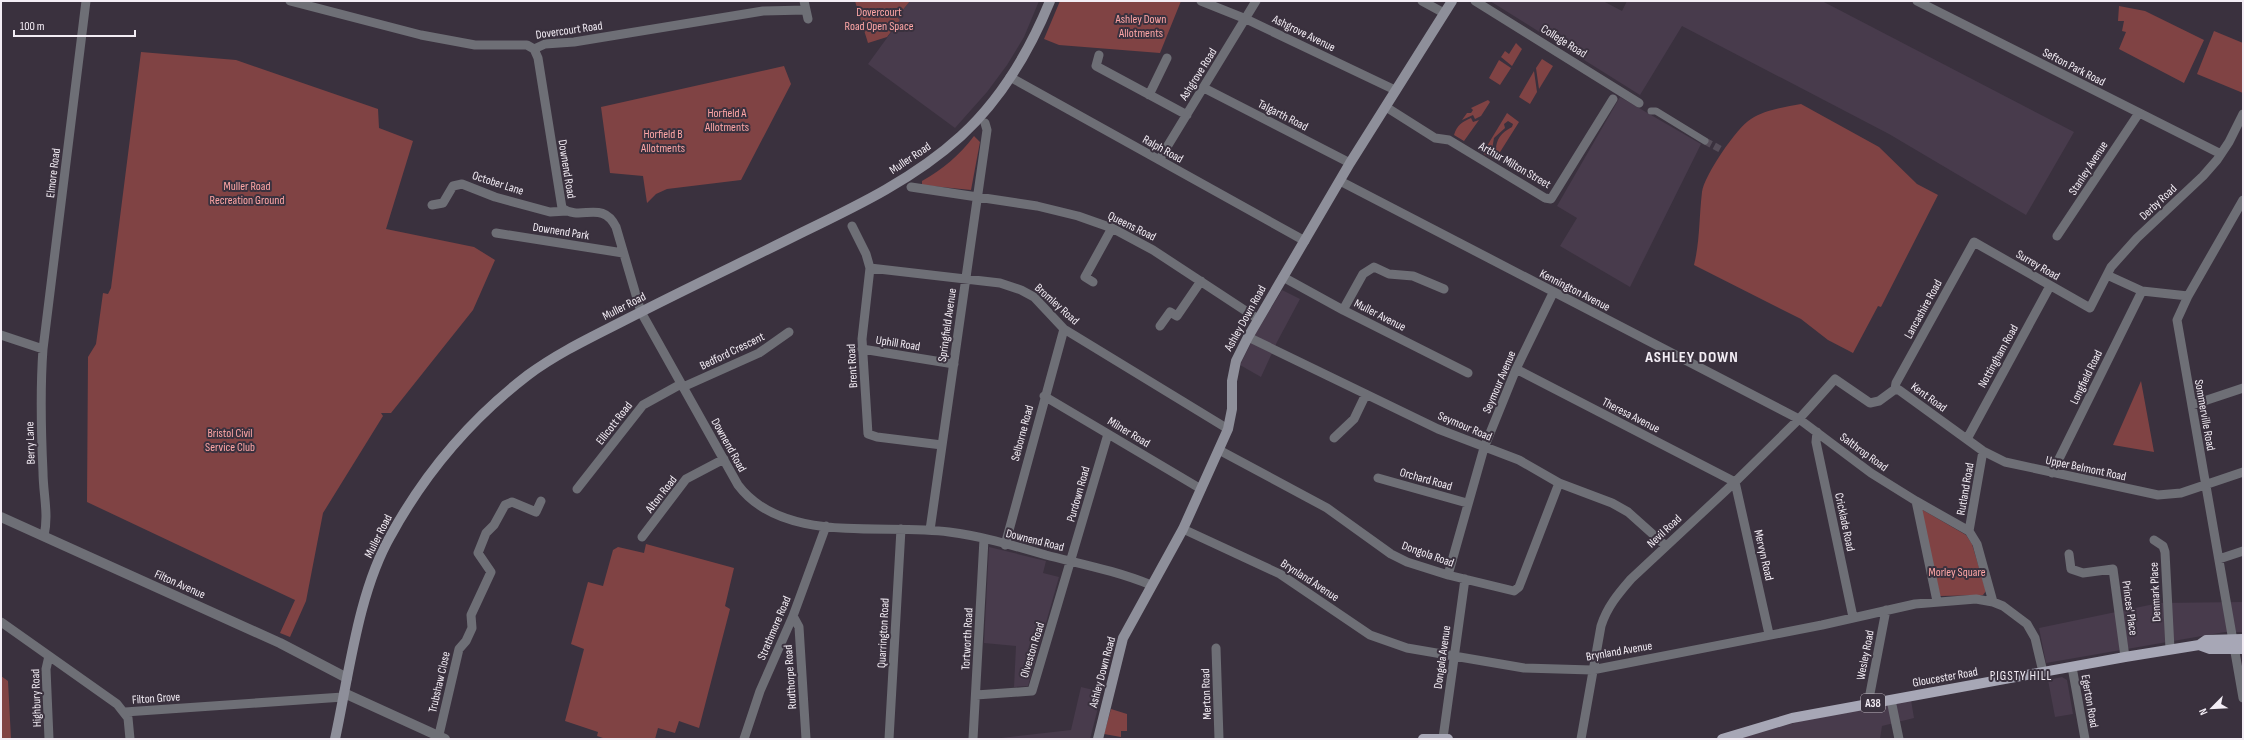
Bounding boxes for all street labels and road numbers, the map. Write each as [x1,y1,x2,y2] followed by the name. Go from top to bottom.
[1269,11,1338,55] street label: Ashgrove Avenue
[535,18,603,43] street label: Dovercourt Road
[1538,21,1590,61] street label: College Road
[1176,45,1220,104] street label: Ashgrove Road
[2040,45,2108,90] street label: Sefton Park Road
[1255,96,1310,134] street label: Talgarth Road
[1140,132,1186,167] street label: Ralph Road
[554,138,579,200] street label: Downend Road
[1475,138,1554,192] street label: Arthur Milton Street
[2065,138,2112,198] street label: Stanley Avenue
[887,139,934,178] street label: Muller Road
[43,147,64,199] street label: Elmore Road
[470,168,526,199] street label: October Lane
[2137,181,2180,223] street label: Derby Road
[1105,208,1158,245] street label: Queens Road
[532,220,591,243] street label: Downend Park
[2013,247,2062,284] street label: Surrey Road
[1537,266,1613,315] street label: Kennington Avenue
[1901,277,1946,341] street label: Lancashire Road
[1031,280,1082,328] street label: Bromley Road
[1221,283,1270,355] street label: Ashley Down Road
[935,287,960,363] street label: Springfield Avenue
[600,289,648,324] street label: Muller Road
[1351,296,1408,335] street label: Muller Avenue
[1975,322,2022,390] street label: Nottingham Road
[697,329,767,374] street label: Bedford Crescent
[875,333,921,354] street label: Uphill Road
[844,344,861,388] street label: Brent Road
[1479,348,1520,416] street label: Seymour Avenue
[2067,348,2106,407] street label: Longfield Road
[2191,378,2218,452] street label: Sommerville Road
[1908,379,1950,415] street label: Kent Road
[1599,394,1662,436] street label: Theresa Avenue
[593,399,636,448] street label: Ellicott Road
[1008,403,1037,463] street label: Selborne Road
[1435,408,1494,445] street label: Seymour Road
[1105,414,1153,451] street label: Milner Road
[708,416,750,475] street label: Downend Road
[22,421,39,465] street label: Berry Lane
[1837,430,1891,475] street label: Salthrop Road
[2044,453,2128,484] street label: Upper Belmont Road
[1953,462,1977,517] street label: Rutland Road
[1063,465,1094,524] street label: Purdown Road
[1398,465,1454,494] street label: Orchard Road
[642,473,681,517] street label: Alton Road
[1831,491,1858,553] street label: Cricklade Road
[361,512,396,560] street label: Muller Road
[1644,512,1685,551] street label: Nevil Road
[1004,526,1066,555] street label: Downend Road
[1750,528,1777,582] street label: Mervyn Road
[1400,538,1456,571] street label: Dongola Road
[1278,556,1342,605] street label: Brynland Avenue
[2146,562,2165,622] street label: Denmark Place
[152,567,208,602] street label: Filton Avenue
[2118,580,2141,637] street label: Princes' Place
[754,594,795,662] street label: Strathmore Road
[874,598,893,668] street label: Quarrington Road
[958,608,977,671] street label: Tortworth Road
[1017,620,1048,680] street label: Olveston Road
[1431,624,1454,690] street label: Dongola Avenue
[1853,629,1878,681] street label: Wesley Road
[1086,635,1119,710] street label: Ashley Down Road
[1585,638,1653,665] street label: Brynland Avenue
[781,644,800,710] street label: Rudthorpe Road
[425,650,454,714] street label: Trubshaw Close
[1911,664,1979,691] street label: Gloucester Road
[1198,668,1215,720] street label: Merton Road
[28,669,45,727] street label: Highbury Road
[2077,673,2102,729] street label: Egerton Road
[131,689,181,708] street label: Filton Grove
[1861,694,1885,712] road number: A38

